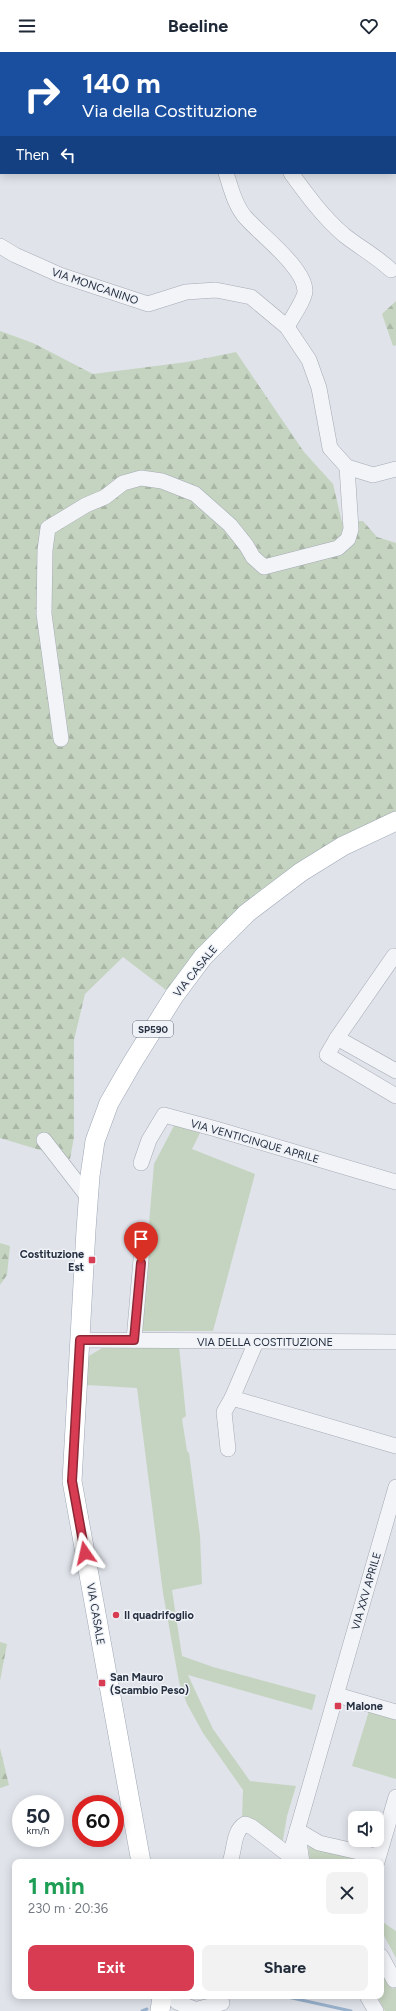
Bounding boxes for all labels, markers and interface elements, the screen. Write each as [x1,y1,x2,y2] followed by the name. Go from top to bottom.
[16,15,38,37] icon: menu
[168,15,228,37] text: Beeline
[358,15,380,37] icon: heart
[82,66,161,100] text: 140 m
[16,68,68,120] icon: right
[82,100,257,122] text: Via della Costituzione
[57,144,79,166] icon: left
[16,146,49,164] text: Then
[50,266,140,308] street label: VIA MONCANINO
[171,943,220,1000] street label: VIA CASALE
[133,1021,173,1037] road number: SP590
[189,1117,321,1166] street label: VIA VENTICINQUE APRILE
[124,1222,158,1263] pin
[130,1228,152,1250] icon: arrive
[20,1248,85,1274] place label: Costituzione Est
[87,1255,97,1265] marker: Costituzione Est
[197,1336,333,1349] street label: VIA DELLA COSTITUZIONE
[64,1532,106,1574] position arrow
[349,1551,384,1632] street label: VIA XXV APRILE
[84,1582,107,1646] street label: VIA CASALE
[124,1609,195,1622] place label: Il quadrifoglio
[111,1610,121,1620] marker: Il quadrifoglio
[110,1671,189,1697] place label: San Mauro (Scambio Peso)
[97,1678,107,1688] marker: San Mauro (Scambio Peso)
[346,1700,383,1713] place label: Malone
[333,1701,343,1711] marker: Malone
[72,1795,124,1847] speed limit sign: 60
[26,1804,50,1828] text: 50
[348,1811,384,1847] map controls
[348,1811,384,1847] button: sound
[27,1824,49,1837] text: km/h
[28,1871,85,1900] text: 1 min
[326,1872,368,1914] button: close
[28,1901,108,1916] text: 230 m · 20:36
[28,1945,194,1991] button: Exit
[202,1945,368,1991] button: Share

